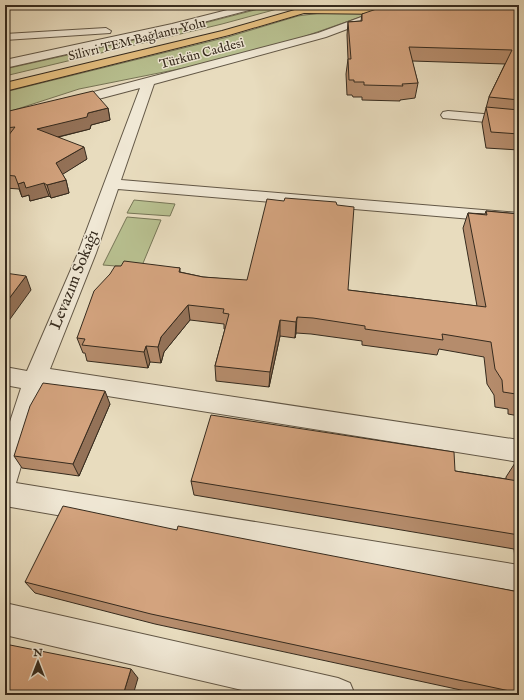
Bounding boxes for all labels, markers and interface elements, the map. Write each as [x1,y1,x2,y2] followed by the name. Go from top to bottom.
[67,15,208,65] street label: Silivri TEM Bağlantı Yolu
[158,34,247,73] street label: Türkün Caddesi
[46,227,104,333] street label: Levazım Sokağı
[18,642,58,682] north arrow
[32,646,43,660] text: N

